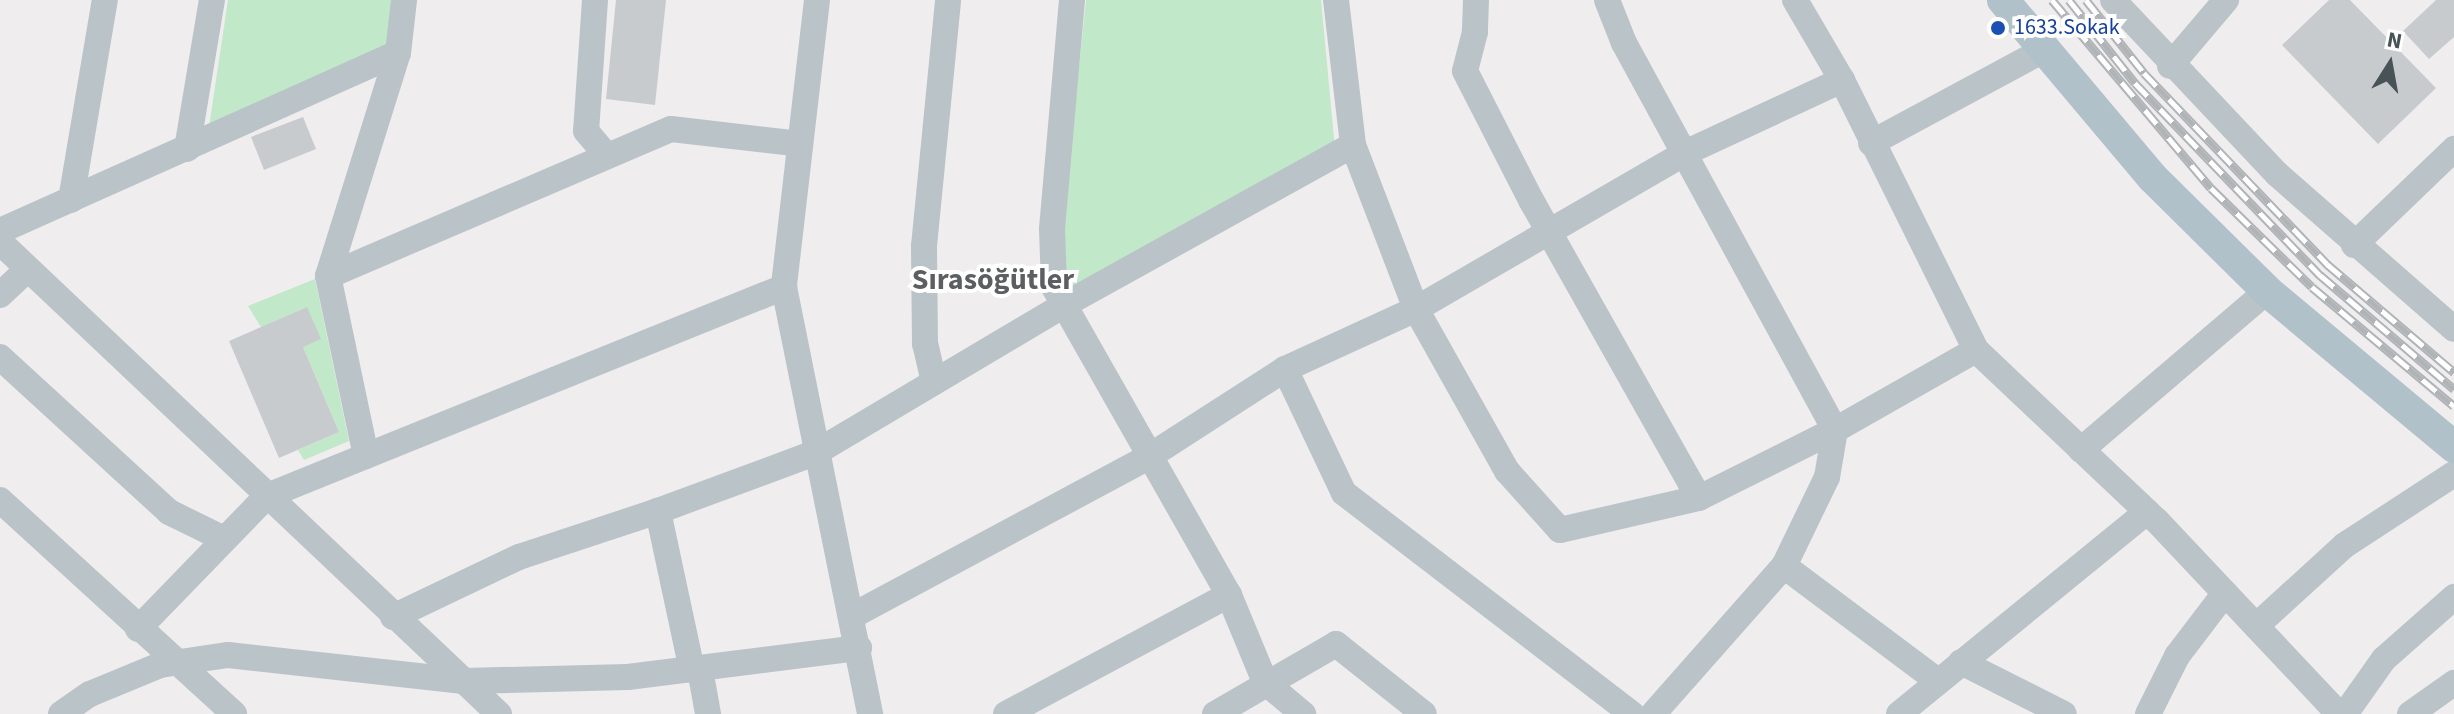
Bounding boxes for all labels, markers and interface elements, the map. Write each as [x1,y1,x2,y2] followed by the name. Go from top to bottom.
[2014,15,2120,41] place label: 1633.Sokak
[1989,19,2007,37] marker: 1633.Sokak
[2384,23,2405,58] text: N
[2350,24,2430,104] north arrow
[912,262,1074,298] district label: Sırasöğütler

